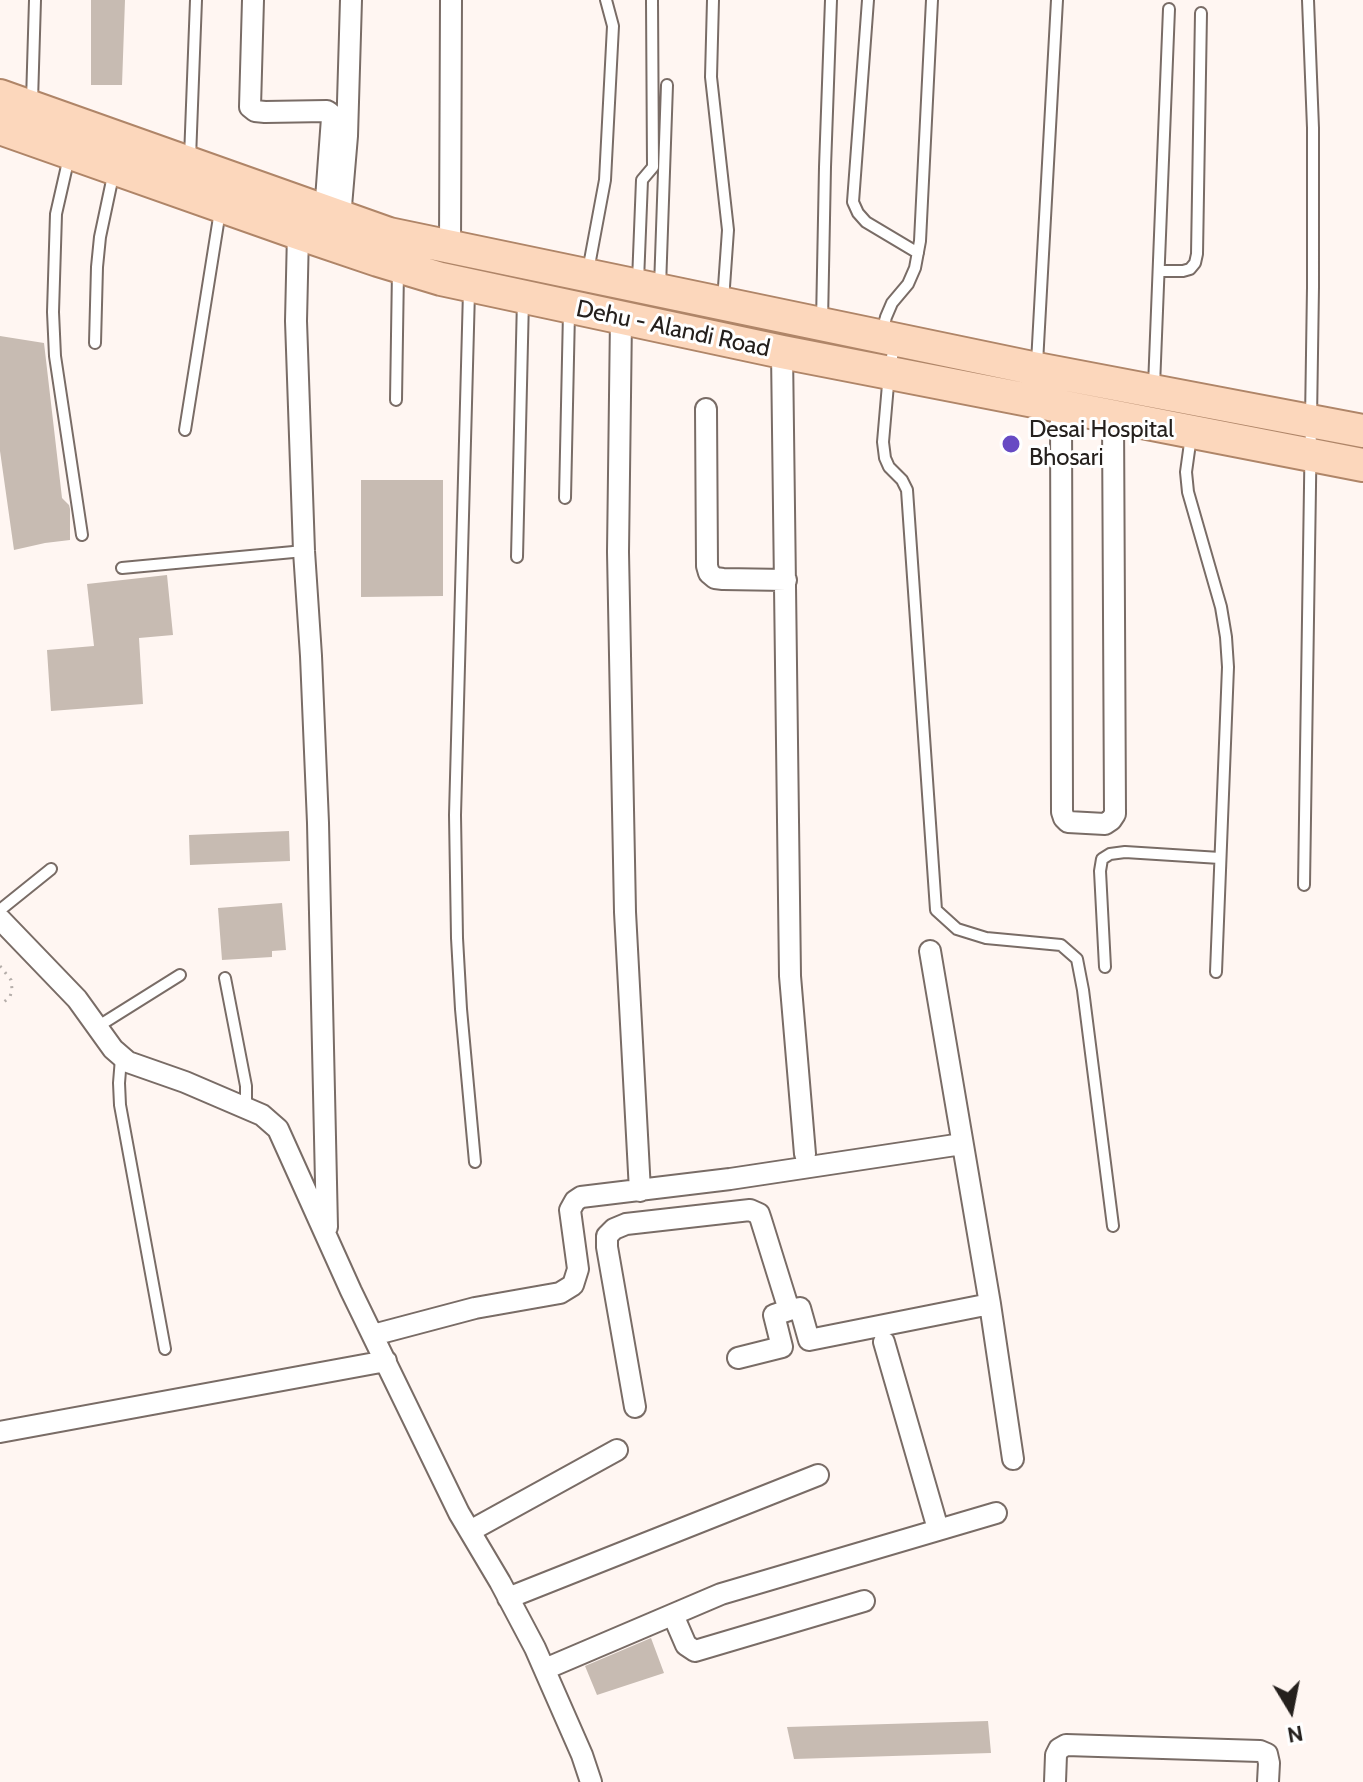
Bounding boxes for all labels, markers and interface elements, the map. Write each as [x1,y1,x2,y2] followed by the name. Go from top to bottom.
[574,294,772,364] street label: Dehu - Alandi Road
[1029,416,1174,472] place label: Desai Hospital Bhosari
[1000,433,1022,455] marker: Desai Hospital Bhosari
[1251,1670,1331,1750] north arrow
[1285,1719,1305,1749] text: N

